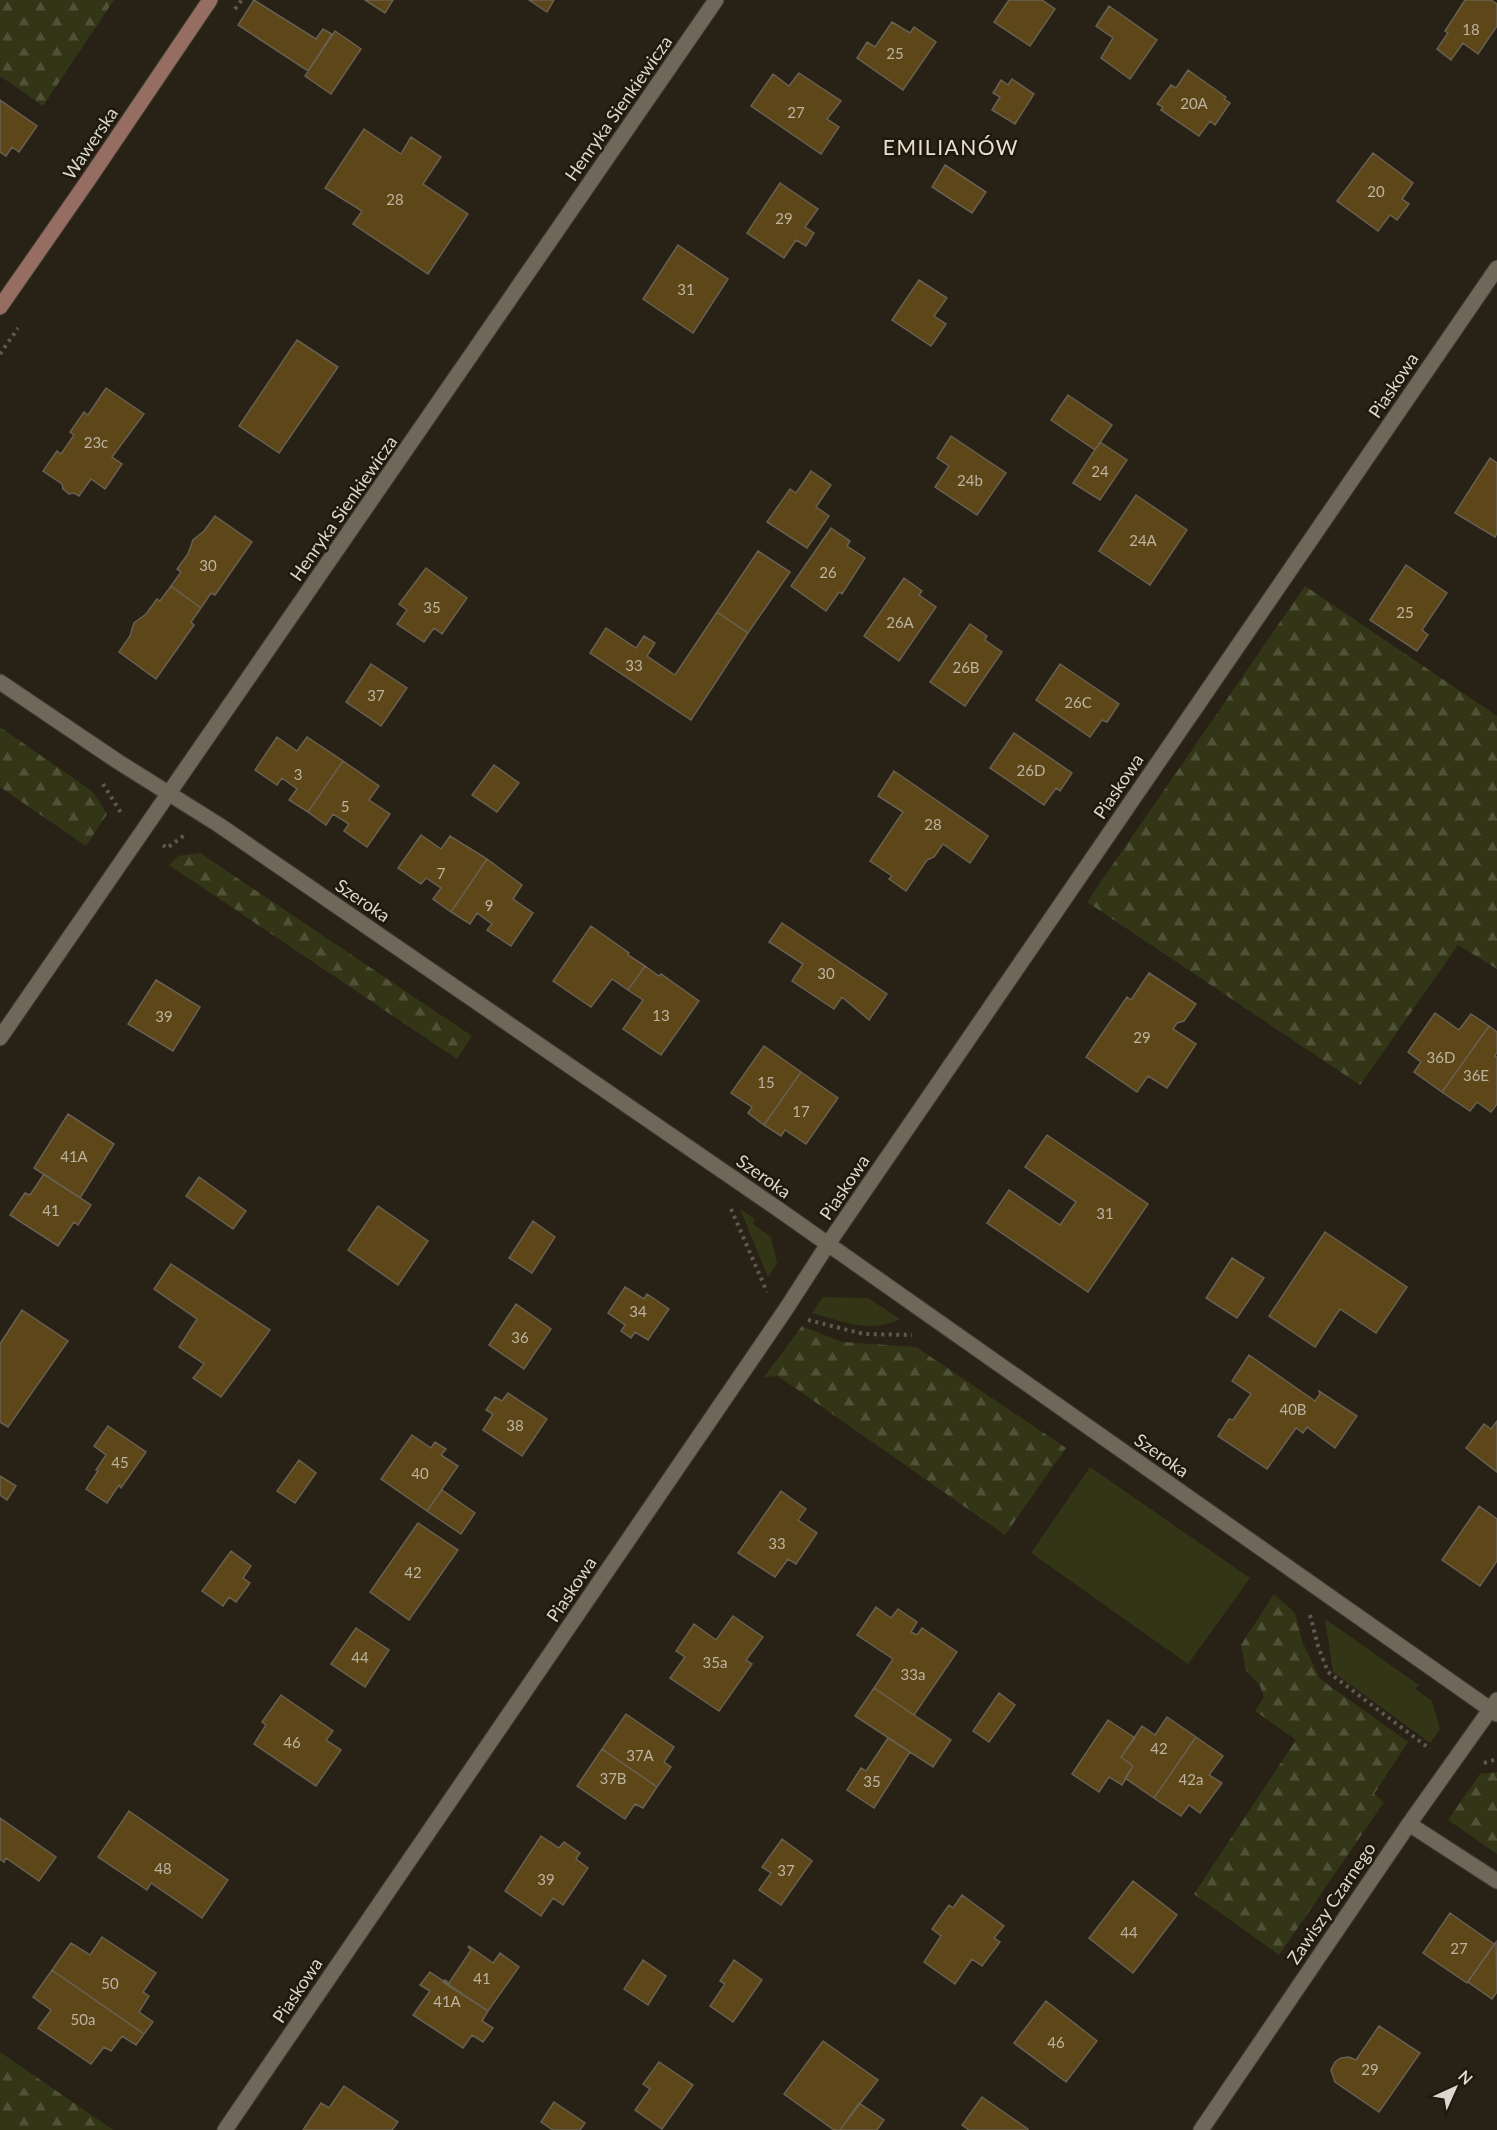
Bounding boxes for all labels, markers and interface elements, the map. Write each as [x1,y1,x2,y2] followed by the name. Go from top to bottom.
[1462,20,1480,38] house number: 18
[560,31,676,185] street label: Henryka Sienkiewicza
[886,44,904,62] house number: 25
[1180,94,1209,112] house number: 20A
[58,103,122,183] street label: Wawerska
[787,103,805,121] house number: 27
[883,134,1019,159] district label: EMILIANÓW
[1367,182,1385,200] house number: 20
[386,190,404,208] house number: 28
[775,209,793,227] house number: 29
[677,280,695,298] house number: 31
[1363,348,1423,422] street label: Piaskowa
[285,431,401,585] street label: Henryka Sienkiewicza
[84,433,108,451] house number: 23c
[1091,462,1109,480] house number: 24
[957,471,983,489] house number: 24b
[1129,531,1158,549] house number: 24A
[199,556,217,574] house number: 30
[819,563,837,581] house number: 26
[423,598,441,616] house number: 35
[1396,603,1414,621] house number: 25
[886,613,915,631] house number: 26A
[625,656,643,674] house number: 33
[952,658,980,676] house number: 26B
[367,686,385,704] house number: 37
[1064,693,1092,711] house number: 26C
[1088,749,1148,823] street label: Piaskowa
[1017,761,1045,779] house number: 26D
[294,765,302,783] house number: 3
[341,797,349,815] house number: 5
[924,815,942,833] house number: 28
[437,864,446,882] house number: 7
[331,874,395,926] street label: Szeroka
[485,896,493,914] house number: 9
[817,964,835,982] house number: 30
[652,1006,670,1024] house number: 13
[155,1007,173,1025] house number: 39
[1133,1028,1151,1046] house number: 29
[1427,1048,1455,1066] house number: 36D
[1463,1066,1489,1084] house number: 36E
[757,1073,775,1091] house number: 15
[792,1102,810,1120] house number: 17
[60,1147,89,1165] house number: 41A
[733,1149,795,1203] street label: Szeroka
[814,1150,874,1224] street label: Piaskowa
[42,1201,60,1219] house number: 41
[1096,1204,1114,1222] house number: 31
[629,1302,647,1320] house number: 34
[511,1328,529,1346] house number: 36
[1279,1400,1307,1418] house number: 40B
[506,1416,524,1434] house number: 38
[1131,1428,1193,1482] street label: Szeroka
[111,1453,129,1471] house number: 45
[411,1464,429,1482] house number: 40
[768,1534,786,1552] house number: 33
[541,1552,601,1626] street label: Piaskowa
[404,1563,422,1581] house number: 42
[351,1648,369,1666] house number: 44
[703,1653,727,1671] house number: 35a
[901,1665,925,1683] house number: 33a
[283,1733,301,1751] house number: 46
[1150,1739,1168,1757] house number: 42
[626,1746,655,1764] house number: 37A
[599,1769,627,1787] house number: 37B
[1179,1770,1203,1788] house number: 42a
[863,1772,881,1790] house number: 35
[1282,1838,1380,1968] street label: Zawiszy Czarnego
[154,1859,172,1877] house number: 48
[777,1861,795,1879] house number: 37
[537,1870,555,1888] house number: 39
[1120,1923,1138,1941] house number: 44
[1450,1939,1468,1957] house number: 27
[267,1953,327,2027] street label: Piaskowa
[473,1969,491,1987] house number: 41
[101,1974,119,1992] house number: 50
[433,1992,462,2010] house number: 41A
[71,2010,95,2028] house number: 50a
[1047,2033,1065,2051] house number: 46
[1425,2058,1485,2118] north arrow
[1361,2060,1379,2078] house number: 29
[1455,2066,1477,2088] text: N

